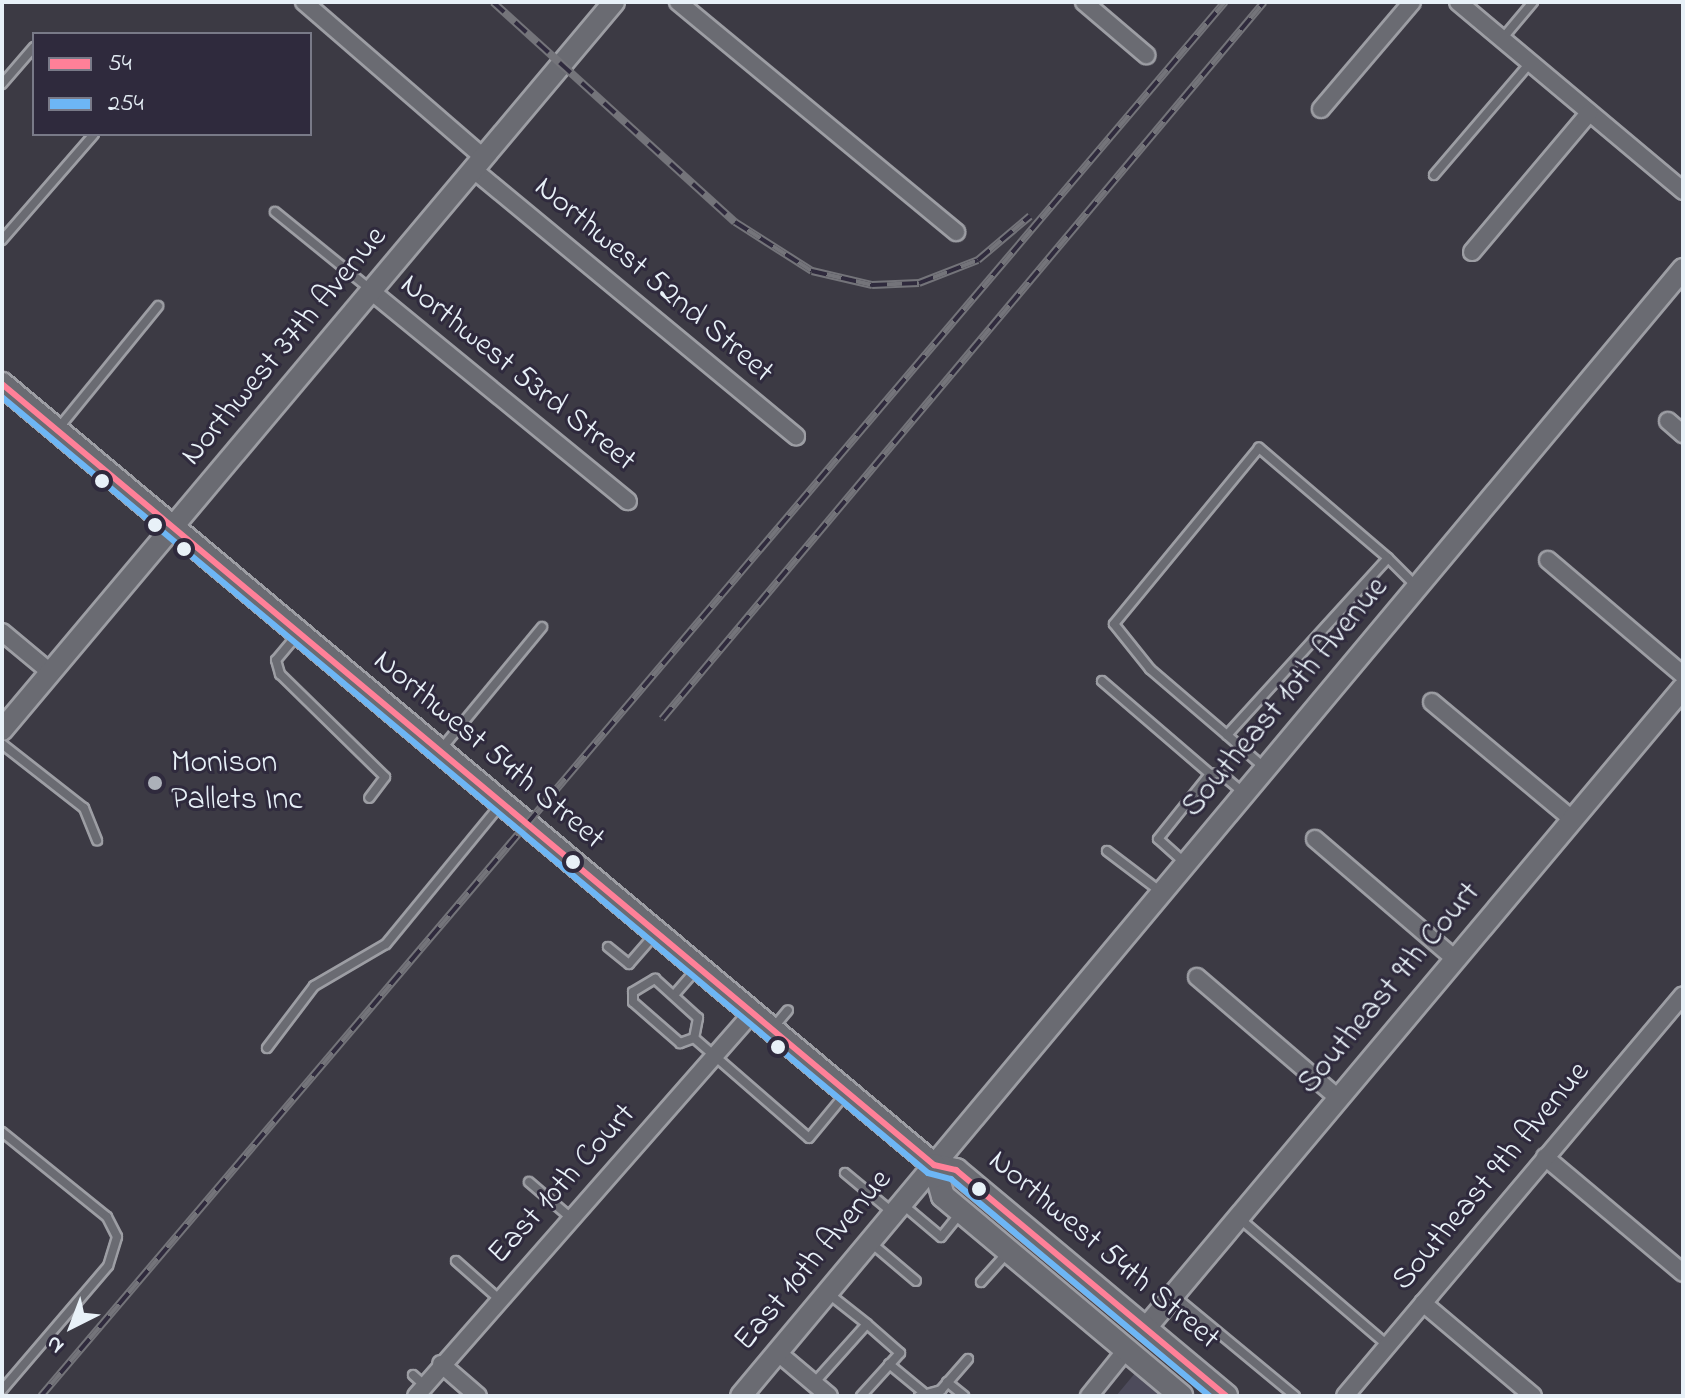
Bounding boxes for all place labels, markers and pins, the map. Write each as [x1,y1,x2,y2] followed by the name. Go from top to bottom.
[94,473,110,489] unlabelled marker
[147,517,163,533] unlabelled marker
[176,541,192,557] unlabelled marker
[171,746,303,821] place label: Monison Pallets Inc
[146,774,164,792] marker: Monison Pallets Inc
[565,854,581,870] unlabelled marker
[770,1039,786,1055] unlabelled marker
[971,1181,987,1197] unlabelled marker

